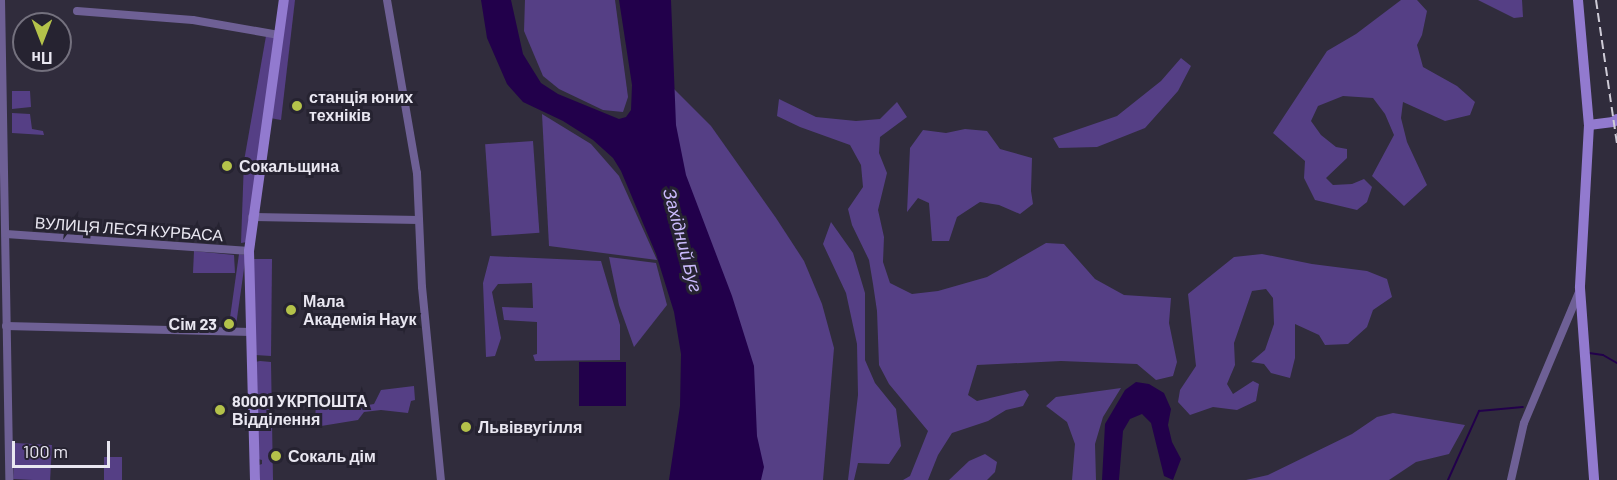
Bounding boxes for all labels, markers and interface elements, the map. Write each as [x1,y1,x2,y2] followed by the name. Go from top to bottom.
[12,12,72,72] north arrow
[31,49,53,68] text: Пн
[309,87,413,125] place label: станція юних техніків
[290,99,304,113] marker: станція юних техніків
[239,156,339,176] place label: Сокальщина
[220,159,234,173] marker: Сокальщина
[659,186,707,294] water label: Західний Буг
[34,213,224,245] street label: ВУЛИЦЯ ЛЕСЯ КУРБАСА
[303,291,416,329] place label: Мала Академія Наук
[284,303,298,317] marker: Мала Академія Наук
[169,314,217,334] place label: Сім 23
[222,317,236,331] marker: Сім 23
[232,391,367,429] place label: 80001 УКРПОШТА Відділення
[213,403,227,417] marker: 80001 УКРПОШТА Відділення
[478,417,582,437] place label: Львіввугілля
[459,420,473,434] marker: Львіввугілля
[15,429,112,467] scale bar
[23,440,68,462] text: 100 m
[288,446,376,466] place label: Сокаль дім
[269,449,283,463] marker: Сокаль дім

